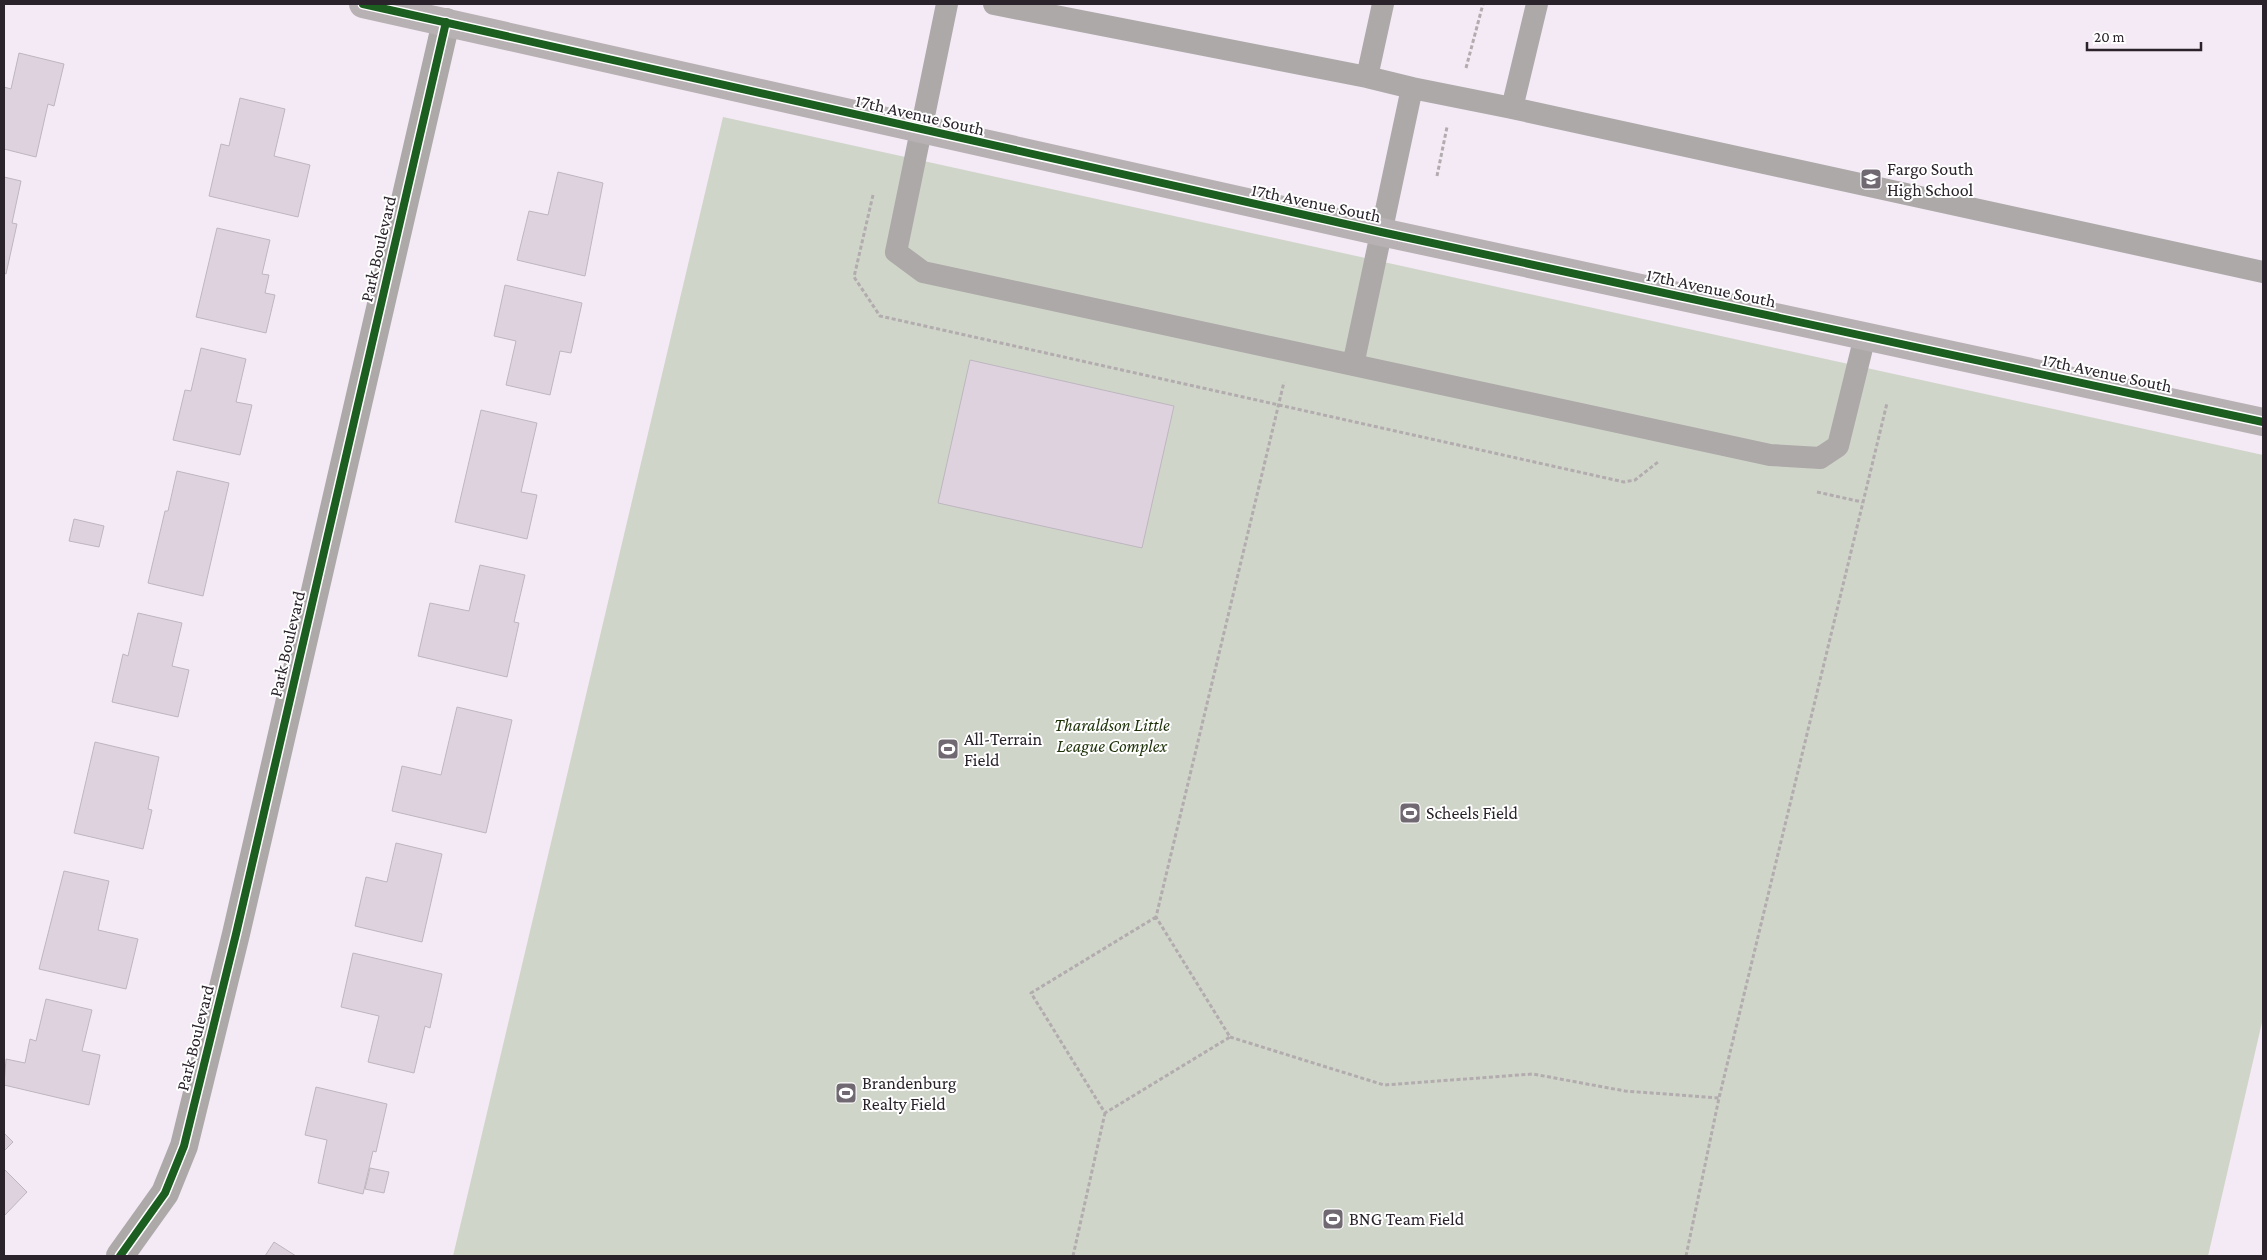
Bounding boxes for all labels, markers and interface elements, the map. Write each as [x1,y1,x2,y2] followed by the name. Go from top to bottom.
[2087,20,2201,52] scale bar
[2094,29,2125,45] text: 20 m
[853,90,987,140] street label: 17th Avenue South
[1887,159,1974,200] place label: Fargo South High School
[1859,167,1883,191] school or university icon: Fargo South High School
[1249,179,1383,227] street label: 17th Avenue South
[356,193,400,304] street label: Park Boulevard
[1644,264,1778,312] street label: 17th Avenue South
[2040,349,2174,397] street label: 17th Avenue South
[265,588,309,699] street label: Park Boulevard
[1054,715,1170,756] park label: Tharaldson Little League Complex
[964,729,1042,770] place label: All-Terrain Field
[936,737,960,761] sports icon: All-Terrain Field
[1398,801,1422,825] sports icon: Scheels Field
[1426,803,1519,823] place label: Scheels Field
[172,983,218,1093] street label: Park Boulevard
[862,1073,957,1114] place label: Brandenburg Realty Field
[834,1081,858,1105] sports icon: Brandenburg Realty Field
[1321,1207,1345,1231] sports icon: BNG Team Field
[1349,1209,1465,1229] place label: BNG Team Field

